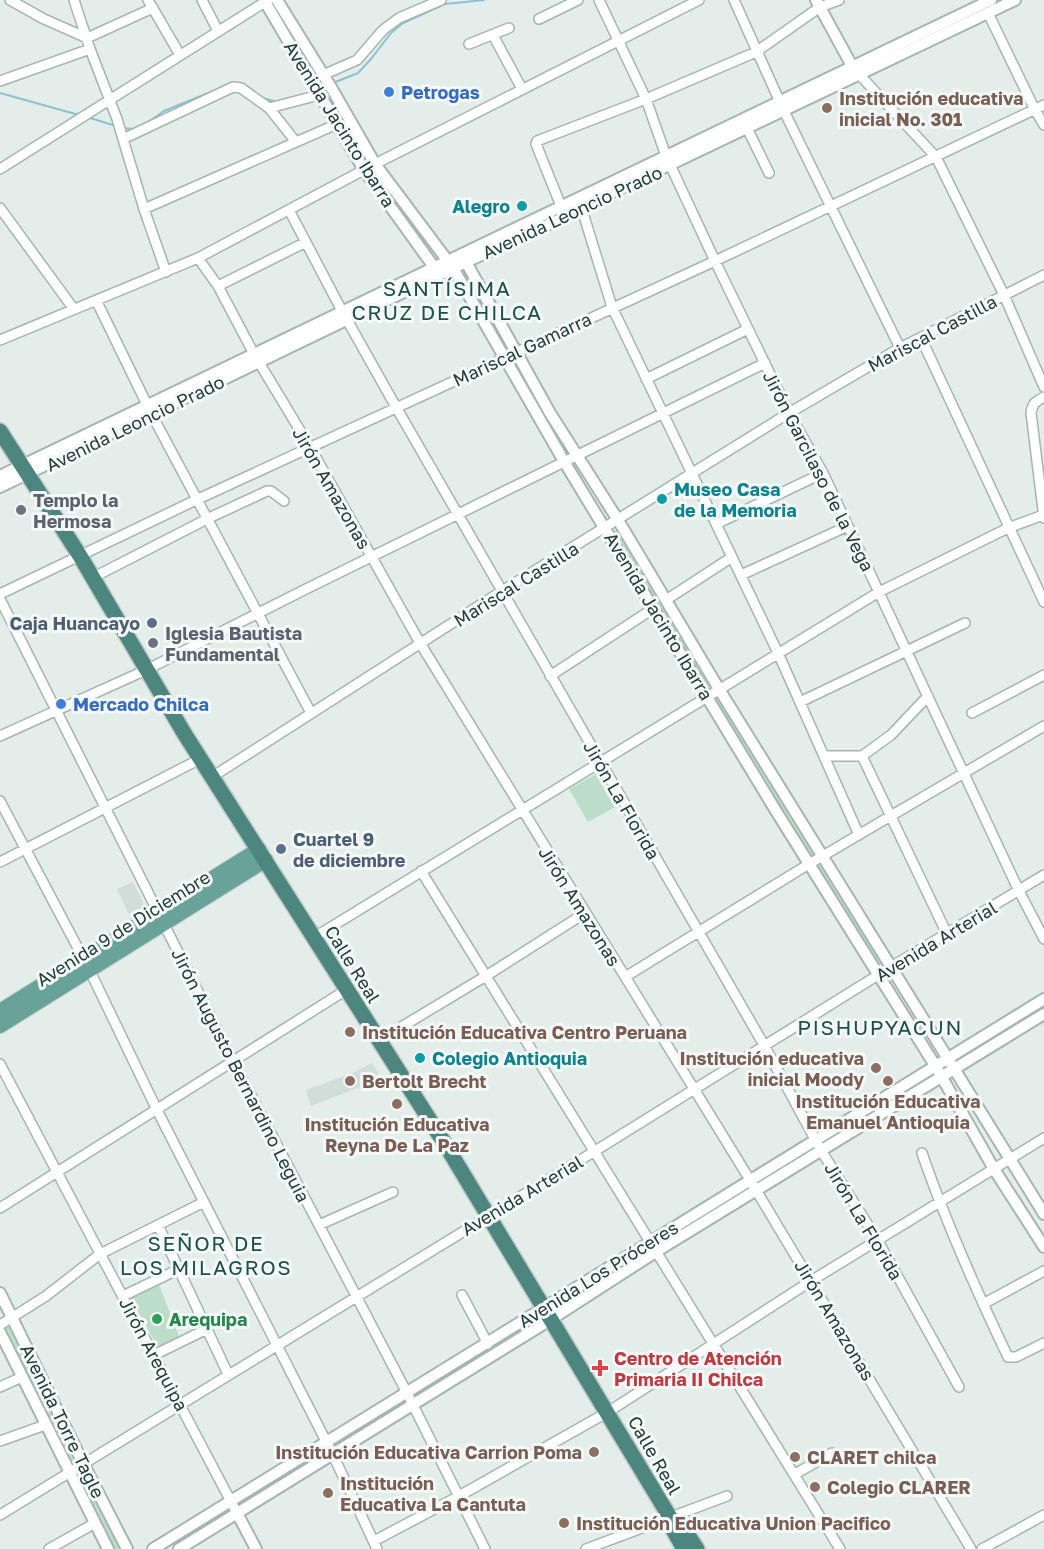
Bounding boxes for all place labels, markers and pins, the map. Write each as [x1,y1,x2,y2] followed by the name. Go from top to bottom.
[401,81,480,103] place label: Petrogas
[382,85,396,99] marker: Petrogas
[839,87,1023,130] place label: Institución educativa inicial No. 301
[820,101,834,115] marker: Institución educativa inicial No. 301
[452,195,510,217] place label: Alegro
[515,199,529,213] marker: Alegro
[674,478,797,521] place label: Museo Casa de la Memoria
[33,489,118,532] place label: Templo la Hermosa
[655,492,669,506] marker: Museo Casa de la Memoria
[14,503,28,517] marker: Templo la Hermosa
[9,612,140,634] place label: Caja Huancayo
[145,616,159,630] marker: Caja Huancayo
[165,622,302,665] place label: Iglesia Bautista Fundamental
[146,636,160,650] marker: Iglesia Bautista Fundamental
[73,693,209,715] place label: Mercado Chilca
[54,697,68,711] marker: Mercado Chilca
[293,828,406,871] place label: Cuartel 9 de diciembre
[274,842,288,856] marker: Cuartel 9 de diciembre
[362,1021,687,1043] place label: Institución Educativa Centro Peruana
[343,1025,357,1039] marker: Institución Educativa Centro Peruana
[432,1047,587,1069] place label: Colegio Antioquia
[680,1047,864,1090] place label: Institución educativa inicial Moody
[413,1051,427,1065] marker: Colegio Antioquia
[869,1061,883,1075] marker: Institución educativa inicial Moody
[362,1070,487,1092] place label: Bertolt Brecht
[343,1074,357,1088] marker: Bertolt Brecht
[881,1074,895,1088] marker: Institución Educativa Emanuel Antioquia
[796,1090,980,1133] place label: Institución Educativa Emanuel Antioquia
[390,1097,404,1111] marker: Institución Educativa Reyna De La Paz
[305,1113,489,1156] place label: Institución Educativa Reyna De La Paz
[169,1308,247,1330] place label: Arequipa
[150,1312,164,1326] marker: Arequipa
[614,1347,782,1390] place label: Centro de Atención Primaria II Chilca
[591,1359,609,1377] marker: Centro de Atención Primaria II Chilca
[275,1441,582,1463] place label: Institución Educativa Carrion Poma
[587,1445,601,1459] marker: Institución Educativa Carrion Poma
[807,1446,936,1468] place label: CLARET chilca
[788,1450,802,1464] marker: CLARET chilca
[340,1472,526,1515] place label: Institución Educativa La Cantuta
[827,1476,971,1498] place label: Colegio CLARER
[808,1480,822,1494] marker: Colegio CLARER
[321,1486,335,1500] marker: Institución Educativa La Cantuta
[576,1512,891,1534] place label: Institución Educativa Union Pacifico
[557,1516,571,1530] marker: Institución Educativa Union Pacifico

